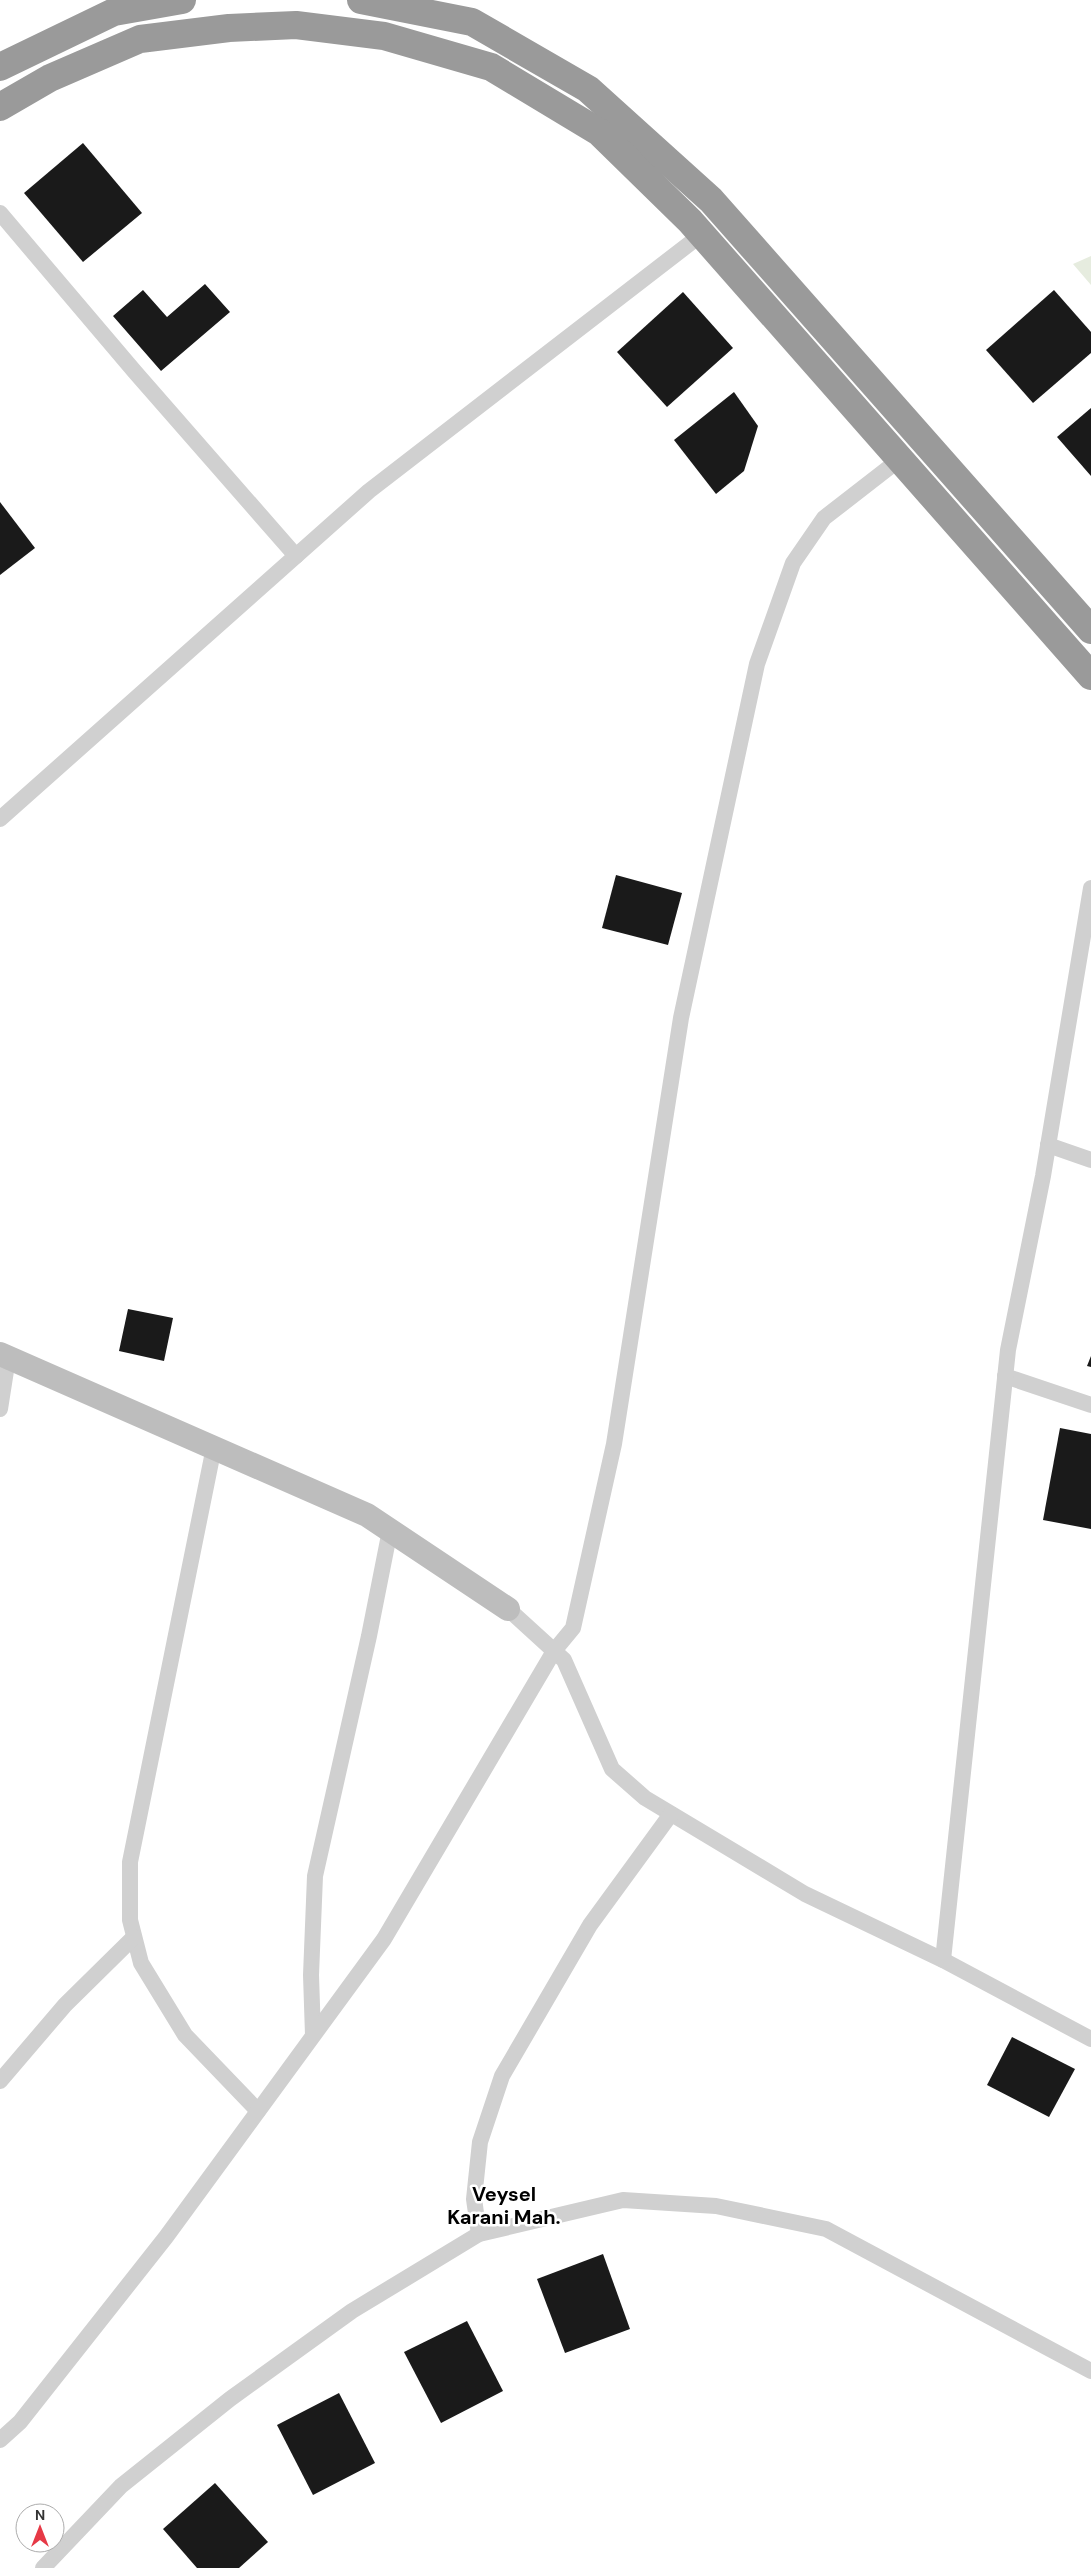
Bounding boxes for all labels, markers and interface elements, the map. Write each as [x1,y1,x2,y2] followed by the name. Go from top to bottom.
[447,2181,561,2230] district label: Veysel Karani Mah.
[15,2503,65,2553] north arrow
[35,2506,45,2524] text: N

